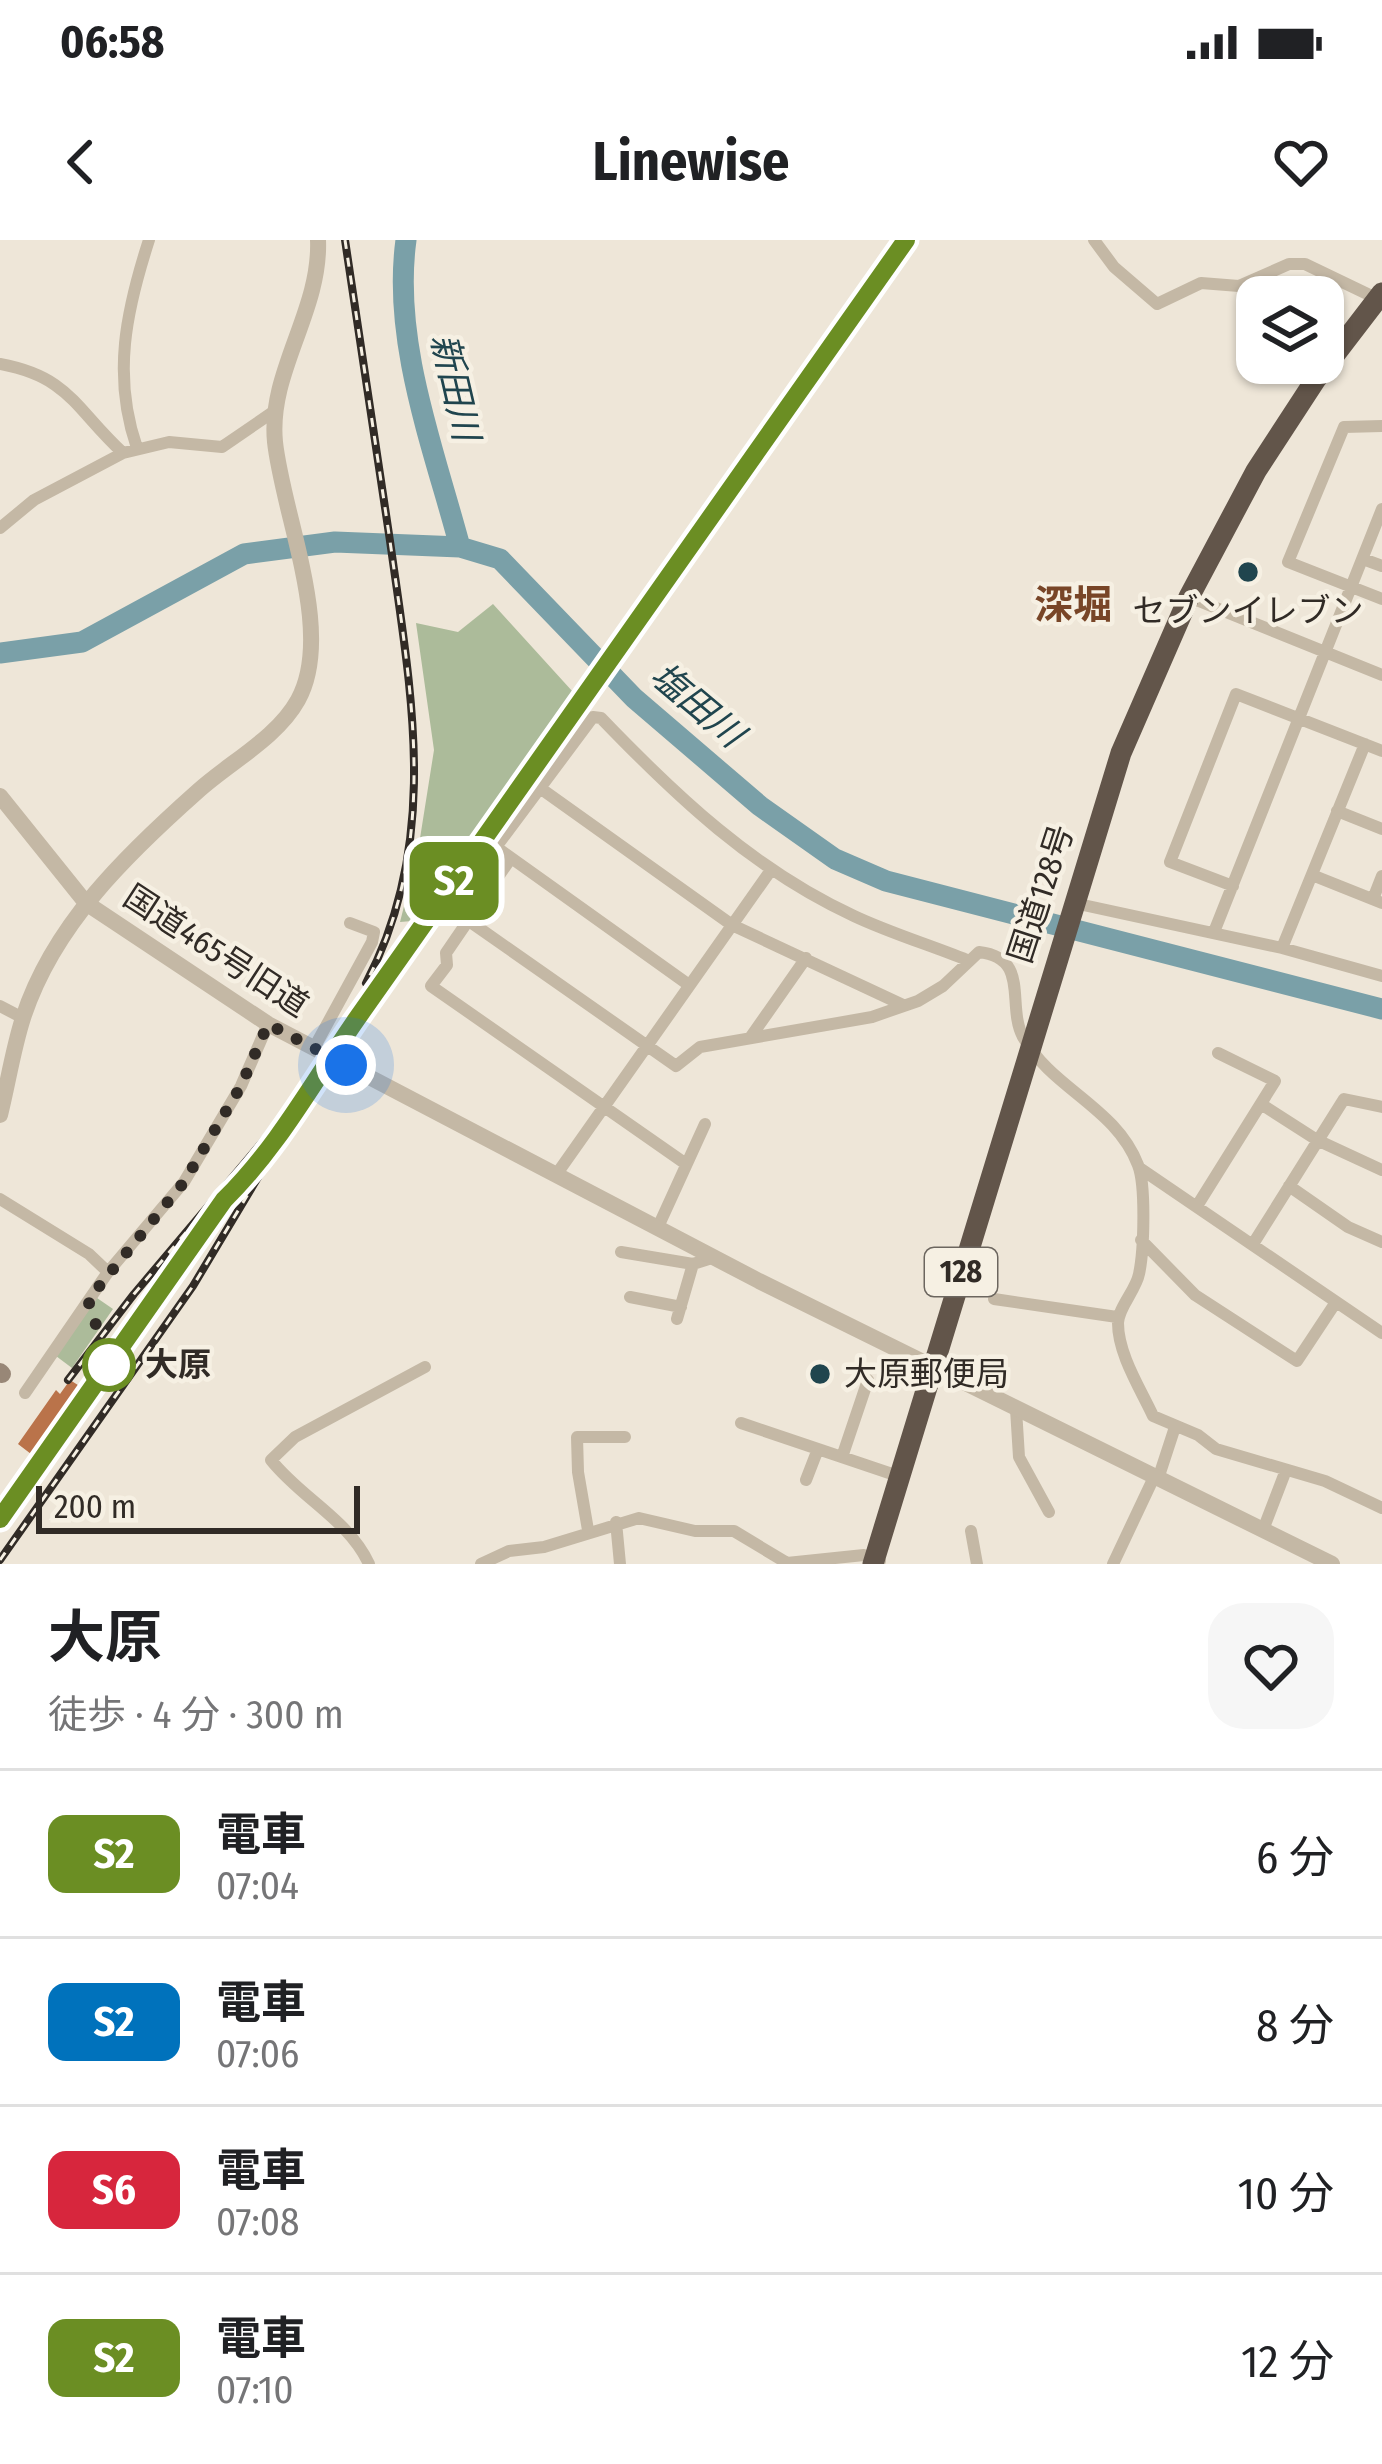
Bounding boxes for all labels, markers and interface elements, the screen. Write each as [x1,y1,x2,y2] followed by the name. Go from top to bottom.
[60,15,165,69] text: 06:58
[48,129,114,195] icon: back
[1268,129,1334,195] icon: heart
[593,130,789,194] text: Linewise
[1236,276,1344,384] map controls
[1236,276,1344,384] button: layers
[421,329,489,448] water label: 新田川
[1235,559,1261,585] marker: セブンイレブン
[1034,582,1112,628] district label: 深堀
[1133,591,1364,631] place label: セブンイレブン
[641,653,756,759] water label: 塩田川
[1000,820,1082,968] street label: 国道128号
[400,842,508,920] line badge: S2
[434,856,474,906] text: S2
[116,876,316,1026] street label: 国道465号旧道
[316,1035,376,1095] your location
[925,1248,997,1296] road number: 128
[84,1340,134,1390] marker: 大原
[145,1345,211,1385] place label: 大原
[844,1354,1009,1394] place label: 大原郵便局
[807,1361,833,1387] marker: 大原郵便局
[36,1480,360,1533] scale bar
[54,1487,136,1527] text: 200 m
[1208,1603,1334,1729] button: heart
[48,1604,162,1672] text: 大原
[48,1692,344,1738] text: 徒歩 · 4 分 · 300 m
[216,1808,306,1862] text: 電車
[94,1829,134,1879] text: S2
[1256,1831,1334,1885] text: 6 分
[216,1863,299,1909] text: 07:04
[216,1976,306,2030] text: 電車
[94,1997,134,2047] text: S2
[1256,1999,1334,2053] text: 8 分
[216,2031,299,2077] text: 07:06
[216,2144,306,2198] text: 電車
[92,2165,136,2215] text: S6
[1237,2167,1334,2221] text: 10 分
[216,2199,300,2245] text: 07:08
[216,2312,306,2366] text: 電車
[94,2333,134,2383] text: S2
[1241,2335,1334,2389] text: 12 分
[216,2367,294,2413] text: 07:10

